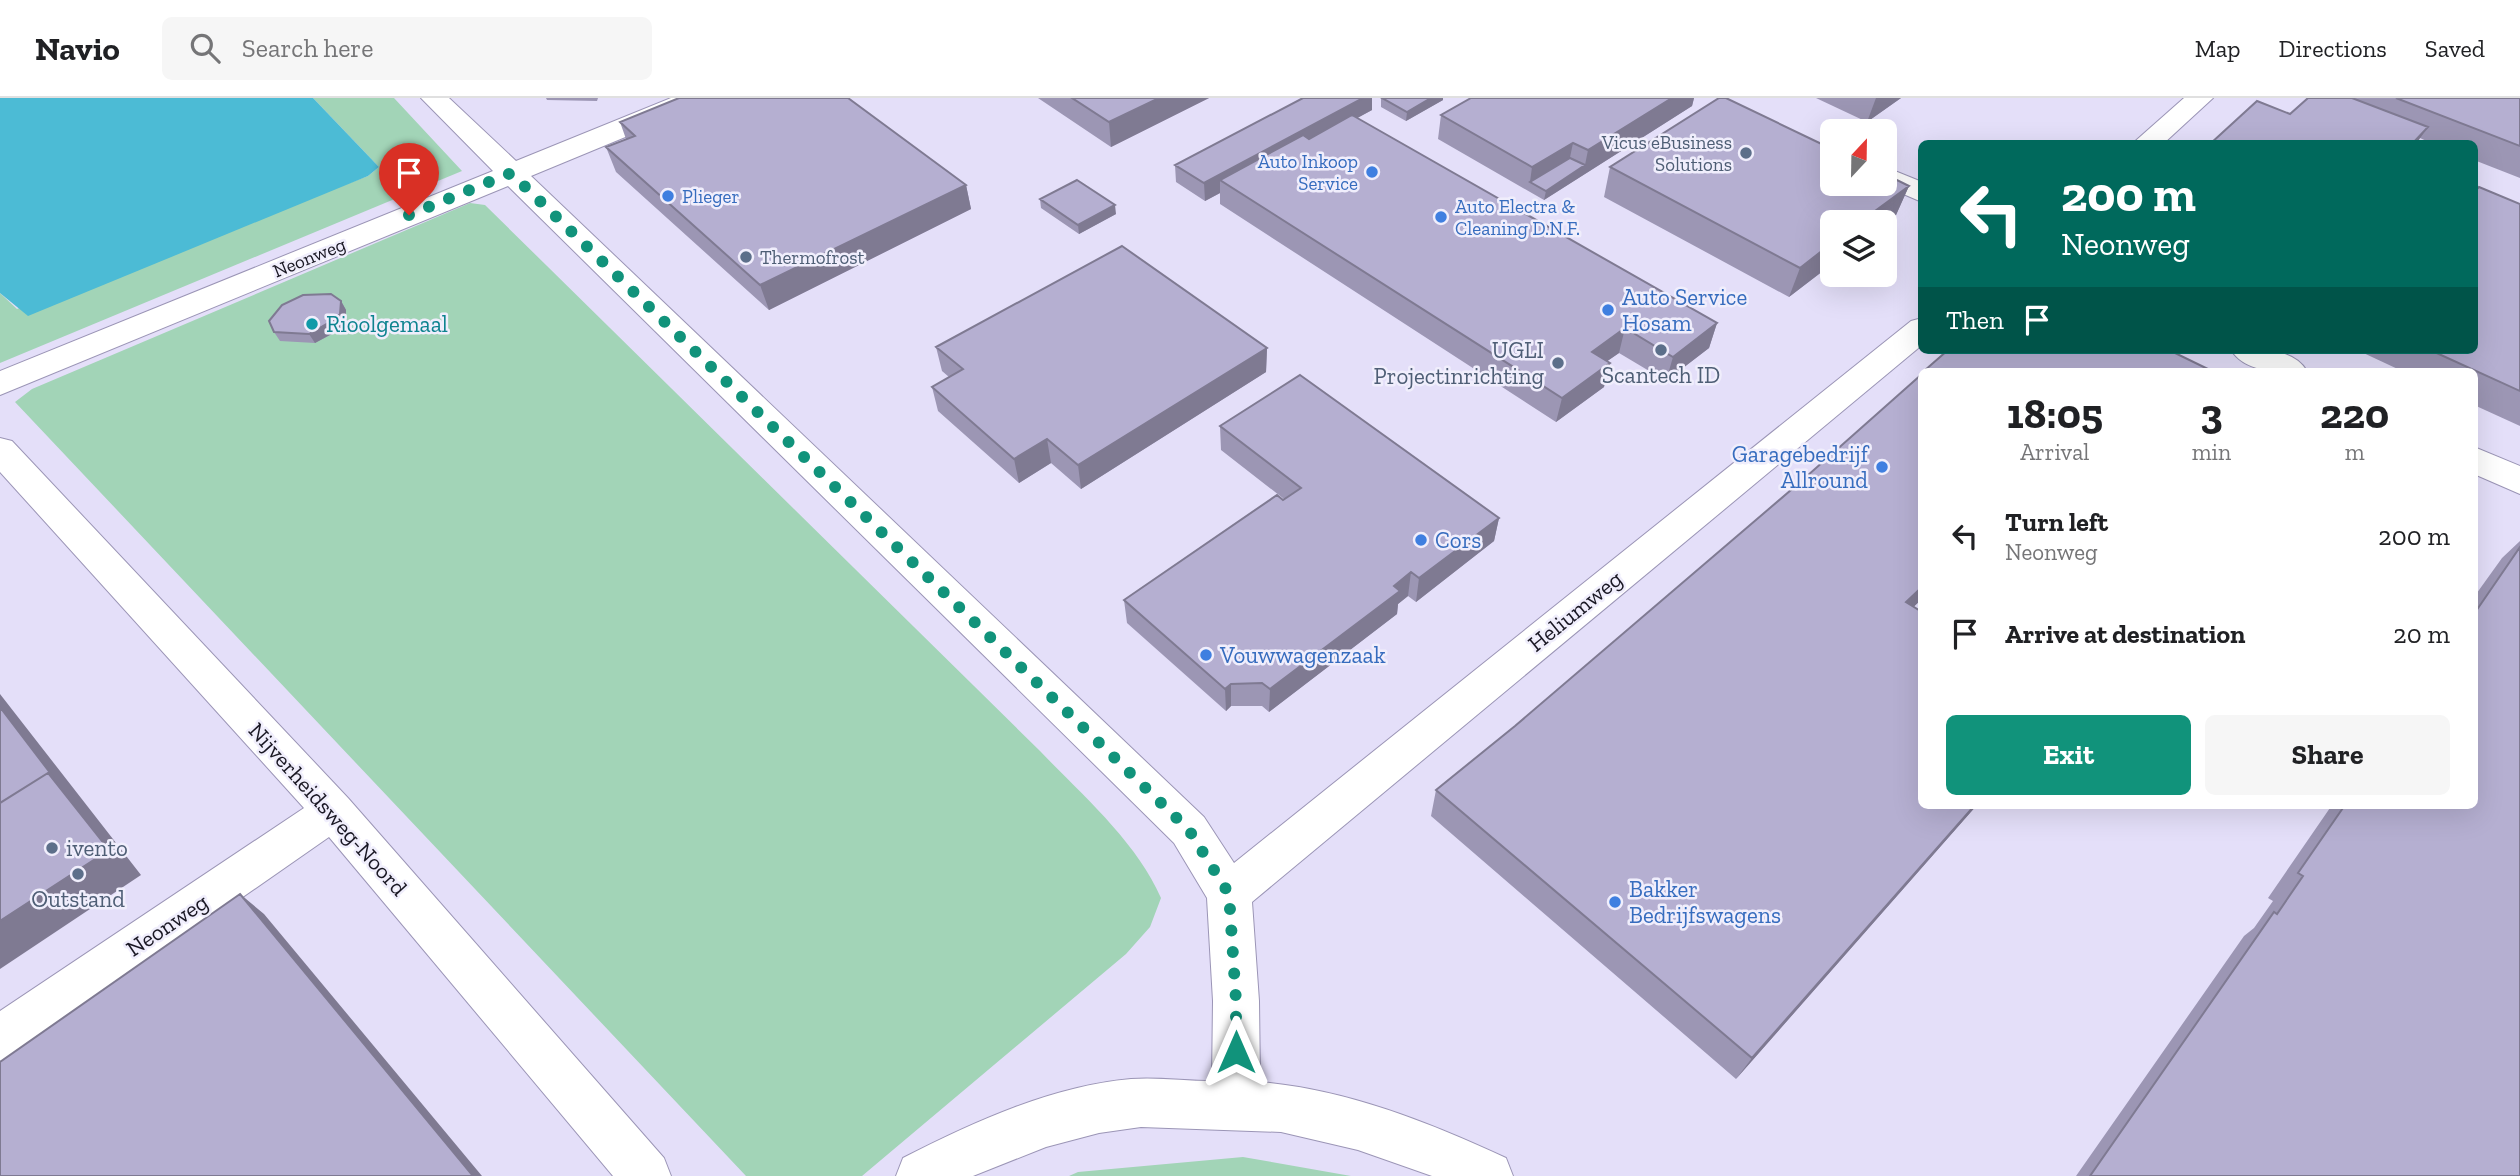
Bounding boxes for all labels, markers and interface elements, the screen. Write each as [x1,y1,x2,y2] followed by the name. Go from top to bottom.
[162,17,652,80] search box
[35,29,120,68] text: Navio
[186,29,224,67] icon: search
[242,32,374,64] text: Search here
[2195,34,2241,63] text: Map
[2279,34,2387,63] text: Directions
[2425,34,2485,63] text: Saved
[1820,119,1897,196] north arrow
[1820,119,1897,287] map controls
[1601,131,1732,176] place label: Vicus eBusiness Solutions
[379,143,439,215] pin
[1738,145,1754,161] marker: Vicus eBusiness Solutions
[1258,150,1358,195] place label: Auto Inkoop Service
[390,154,428,192] icon: arrive
[1364,164,1380,180] marker: Auto Inkoop Service
[2061,165,2196,224] text: 200 m
[1946,168,2037,259] icon: left
[682,185,740,208] place label: Plieger
[660,188,676,204] marker: Plieger
[1455,195,1580,240] place label: Auto Electra & Cleaning D.N.F.
[1433,209,1449,225] marker: Auto Electra & Cleaning D.N.F.
[1820,210,1897,287] button: layers
[2061,225,2190,263] text: Neonweg
[269,232,349,282] street label: Neonweg
[760,246,865,269] place label: Thermofrost
[738,249,754,265] marker: Thermofrost
[1622,283,1747,337] place label: Auto Service Hosam
[2018,301,2056,339] icon: arrive
[1600,302,1616,318] marker: Auto Service Hosam
[1946,304,2004,336] text: Then
[326,310,448,338] place label: Rioolgemaal
[304,316,320,332] marker: Rioolgemaal
[1374,336,1544,390] place label: UGLI Projectinrichting
[1653,342,1669,358] marker: Scantech ID
[1550,355,1566,371] marker: UGLI Projectinrichting
[1602,361,1720,389] place label: Scantech ID
[2007,388,2103,439] text: 18:05
[2200,388,2223,439] text: 3
[2320,388,2389,439] text: 220
[2020,438,2089,466] text: Arrival
[2192,438,2231,466] text: min
[2345,438,2364,466] text: m
[1732,440,1870,494] place label: Garagebedrijf Allround
[1874,459,1890,475] marker: Garagebedrijf Allround
[2005,506,2108,538] text: Turn left
[1946,517,1984,555] icon: left
[2378,520,2450,552] text: 200 m
[1435,526,1481,554] place label: Cors
[1413,532,1429,548] marker: Cors
[2005,538,2098,566] text: Neonweg
[1522,564,1628,658] street label: Heliumweg
[1946,615,1984,653] icon: arrive
[2005,618,2245,650] text: Arrive at destination
[2393,618,2450,650] text: 20 m
[1219,641,1386,669] place label: Vouwwagenzaak
[1198,647,1214,663] marker: Vouwwagenzaak
[1946,715,2191,795] button: Exit
[2205,715,2450,795] button: Share
[243,717,413,902] street label: Nijverheidsweg-Noord
[66,834,128,862] place label: ivento
[44,840,60,856] marker: ivento
[70,866,86,882] marker: Outstand
[1629,875,1781,929] place label: Bakker Bedrijfswagens
[31,885,125,913] place label: Outstand
[121,887,214,962] street label: Neonweg
[1607,894,1623,910] marker: Bakker Bedrijfswagens
[1199,1015,1273,1089] position arrow

